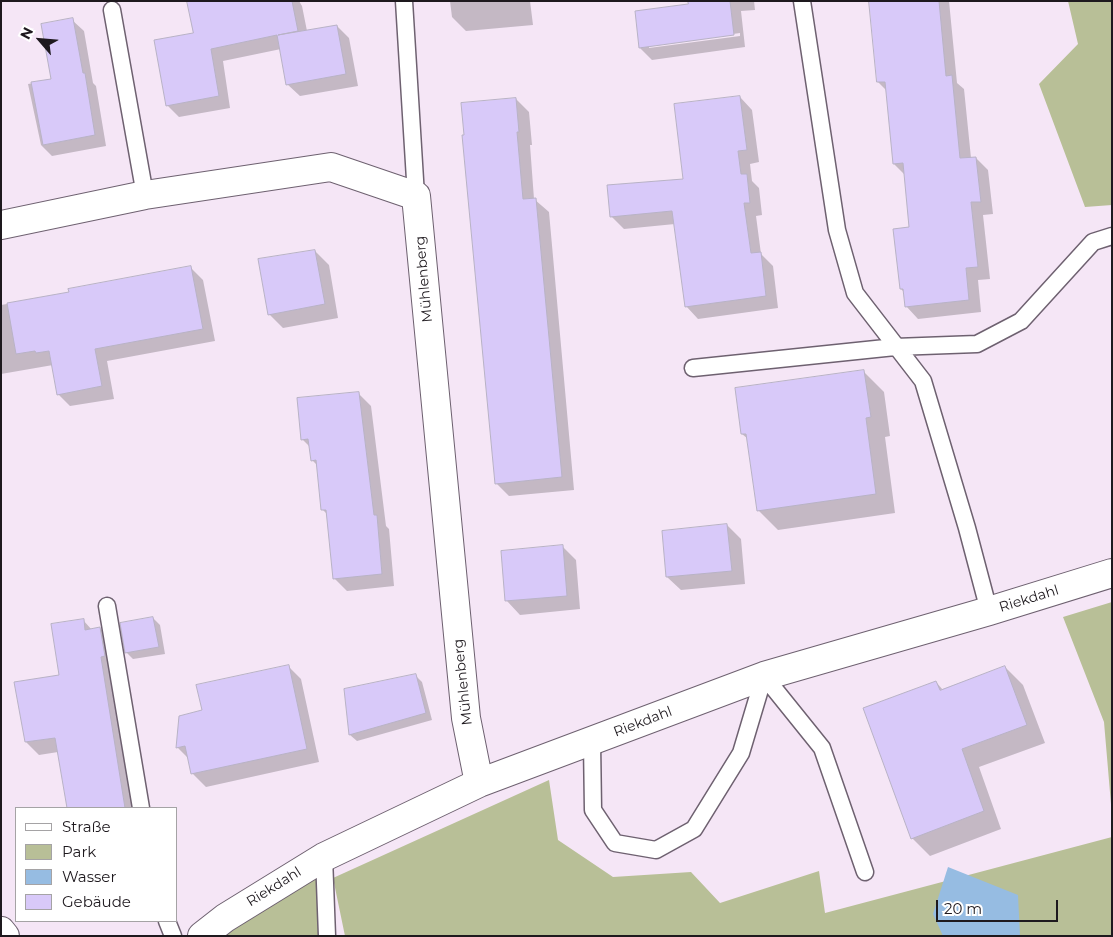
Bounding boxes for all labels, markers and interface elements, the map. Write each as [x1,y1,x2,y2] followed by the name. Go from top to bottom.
[15,15,65,65] north arrow
[16,24,37,42] text: N
[412,235,436,323] street label: Mühlenberg
[997,582,1061,616] street label: Riekdahl
[450,638,476,726] street label: Mühlenberg
[611,703,675,741] street label: Riekdahl
[15,807,178,922] legend
[62,817,111,836] text: Straße
[62,842,96,861] text: Park
[244,864,304,910] street label: Riekdahl
[62,867,116,886] text: Wasser
[938,890,1060,922] scale bar
[62,892,131,911] text: Gebäude
[944,899,982,918] text: 20 m

